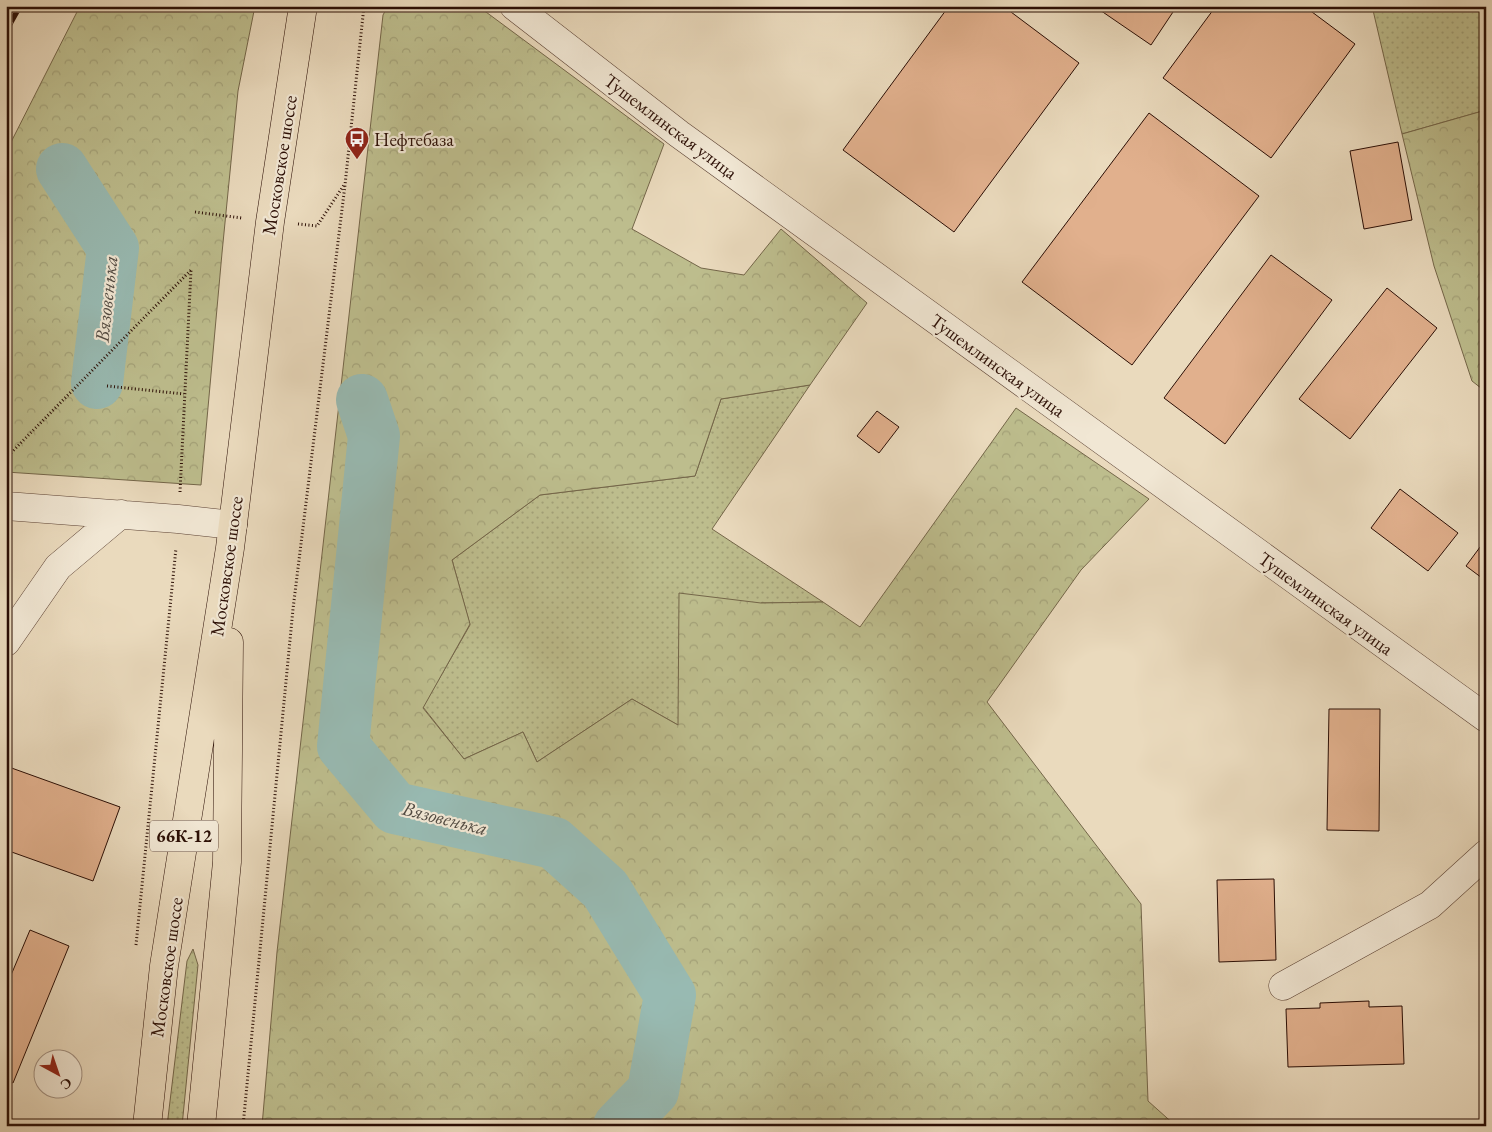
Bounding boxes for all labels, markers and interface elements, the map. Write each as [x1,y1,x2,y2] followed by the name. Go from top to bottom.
[599,68,743,185] street label: Тушемлинская улица
[256,93,303,237] street label: Московское шоссе
[344,126,370,160] bus stop icon: Нефтебаза
[374,127,454,152] place label: Нефтебаза
[88,255,123,344] water label: Вязовенька
[925,308,1071,423] street label: Тушемлинская улица
[204,494,249,638] street label: Московское шоссе
[1253,546,1399,661] street label: Тушемлинская улица
[399,795,490,841] water label: Вязовенька
[150,820,218,851] road number: 66К-12
[144,895,189,1039] street label: Московское шоссе
[32,1050,82,1100] north arrow
[57,1074,76,1094] text: С

